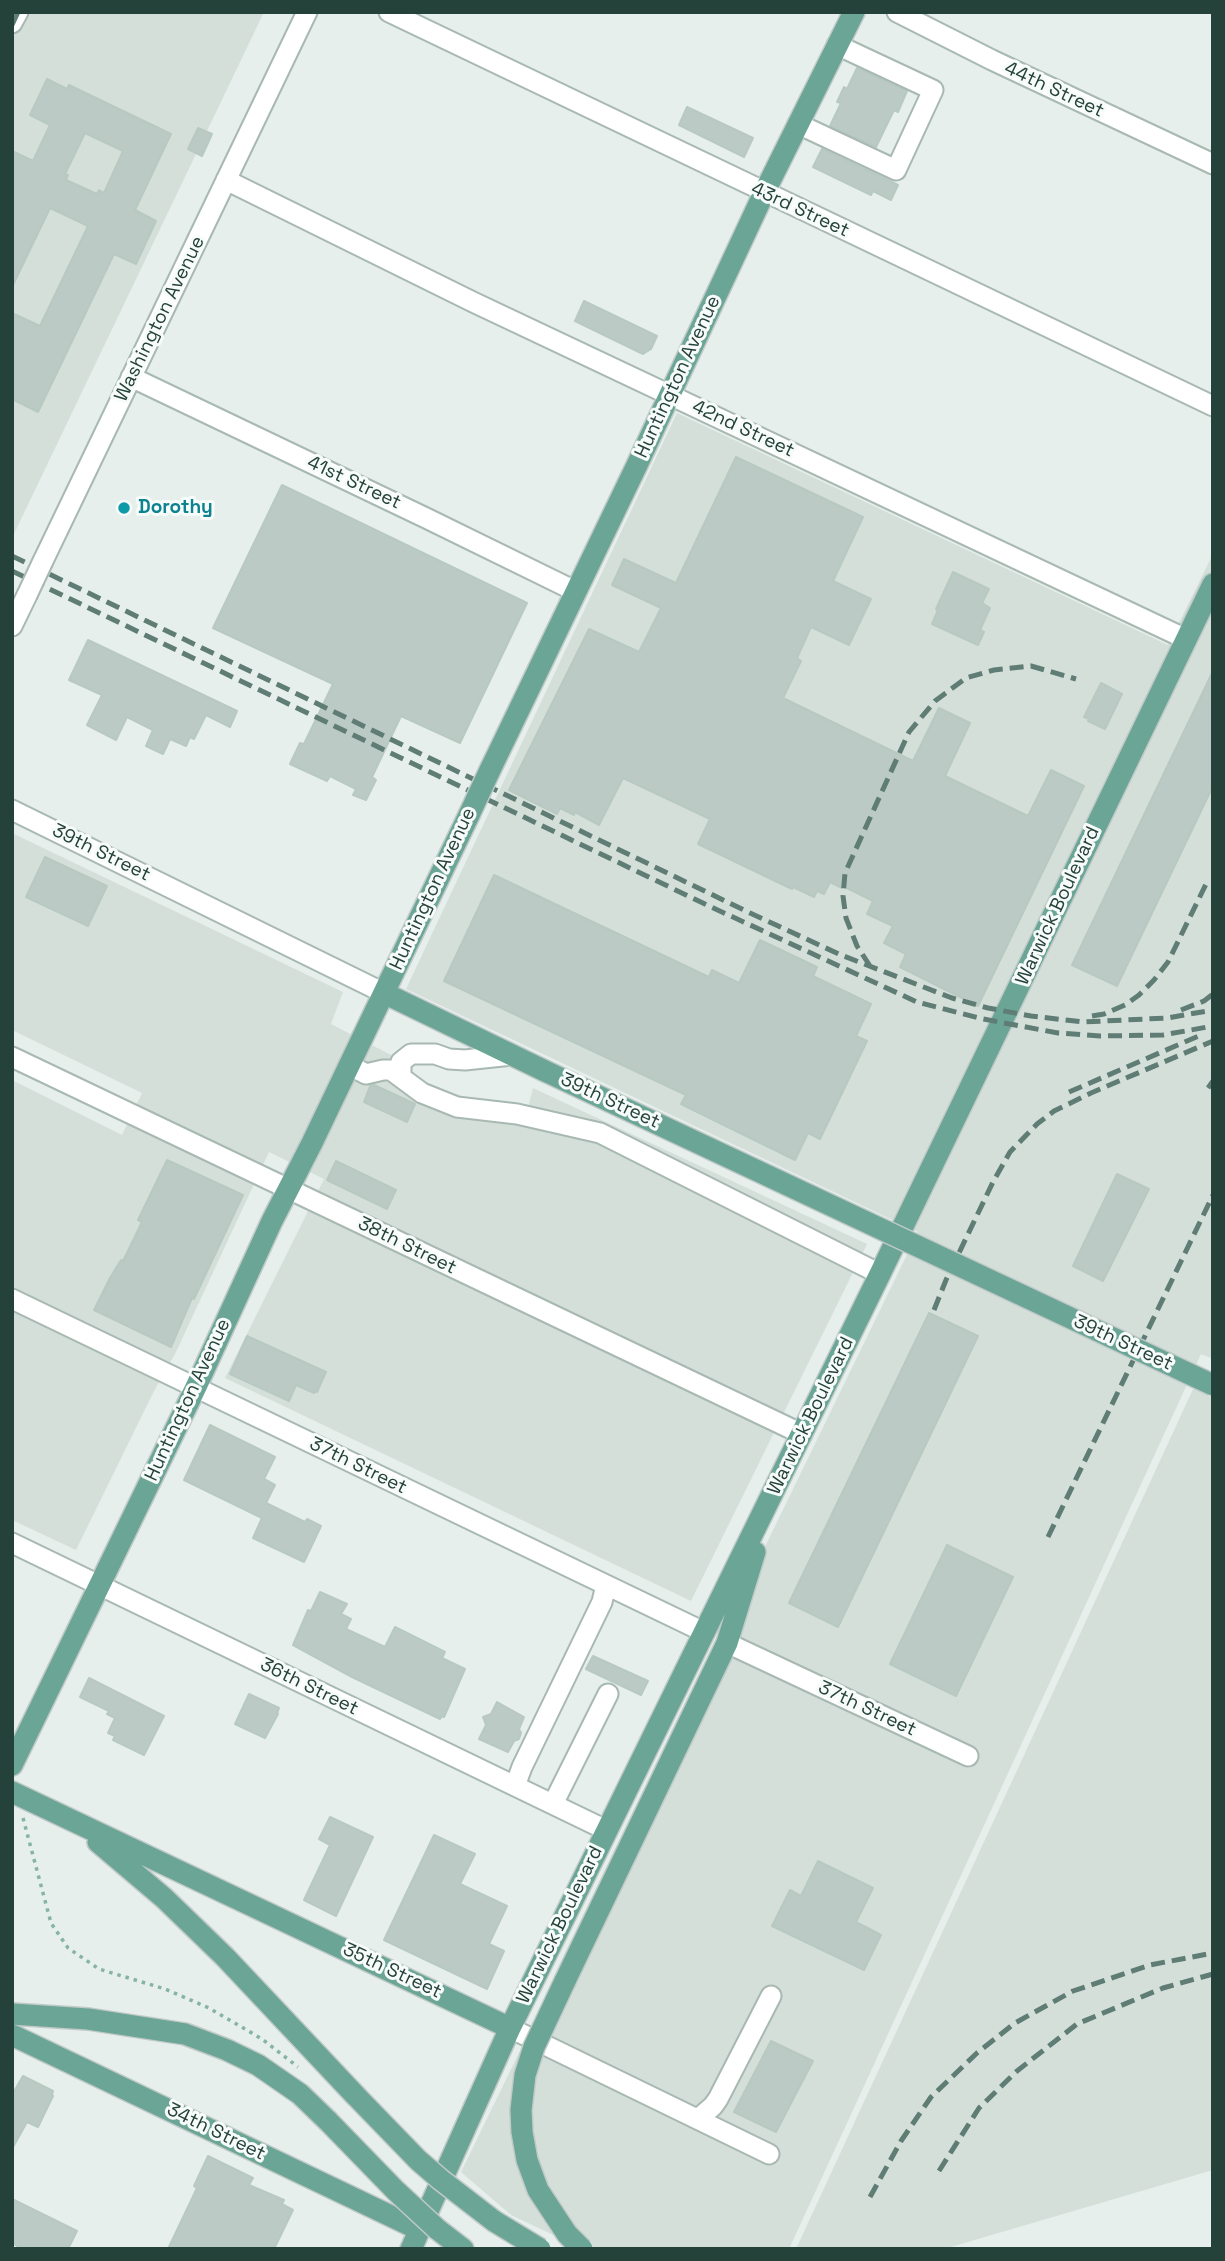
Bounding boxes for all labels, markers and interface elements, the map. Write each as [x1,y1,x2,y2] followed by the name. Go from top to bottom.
[1001,57,1107,123] street label: 44th Street
[747,177,853,243] street label: 43rd Street
[110,233,210,405] street label: Washington Avenue
[630,292,726,462] street label: Huntington Avenue
[688,395,798,463] street label: 42nd Street
[303,451,405,515] street label: 41st Street
[138,497,213,519] place label: Dorothy
[116,500,132,516] marker: Dorothy
[385,804,481,974] street label: Huntington Avenue
[48,819,154,887] street label: 39th Street
[1011,823,1105,989] street label: Warwick Boulevard
[557,1068,663,1134] street label: 39th Street
[354,1212,460,1280] street label: 38th Street
[1070,1310,1176,1376] street label: 39th Street
[140,1315,236,1485] street label: Huntington Avenue
[763,1334,859,1498] street label: Warwick Boulevard
[306,1433,410,1499] street label: 37th Street
[256,1653,362,1721] street label: 36th Street
[814,1676,920,1742] street label: 37th Street
[512,1843,608,2007] street label: Warwick Boulevard
[339,1938,445,2004] street label: 35th Street
[163,2098,269,2166] street label: 34th Street

